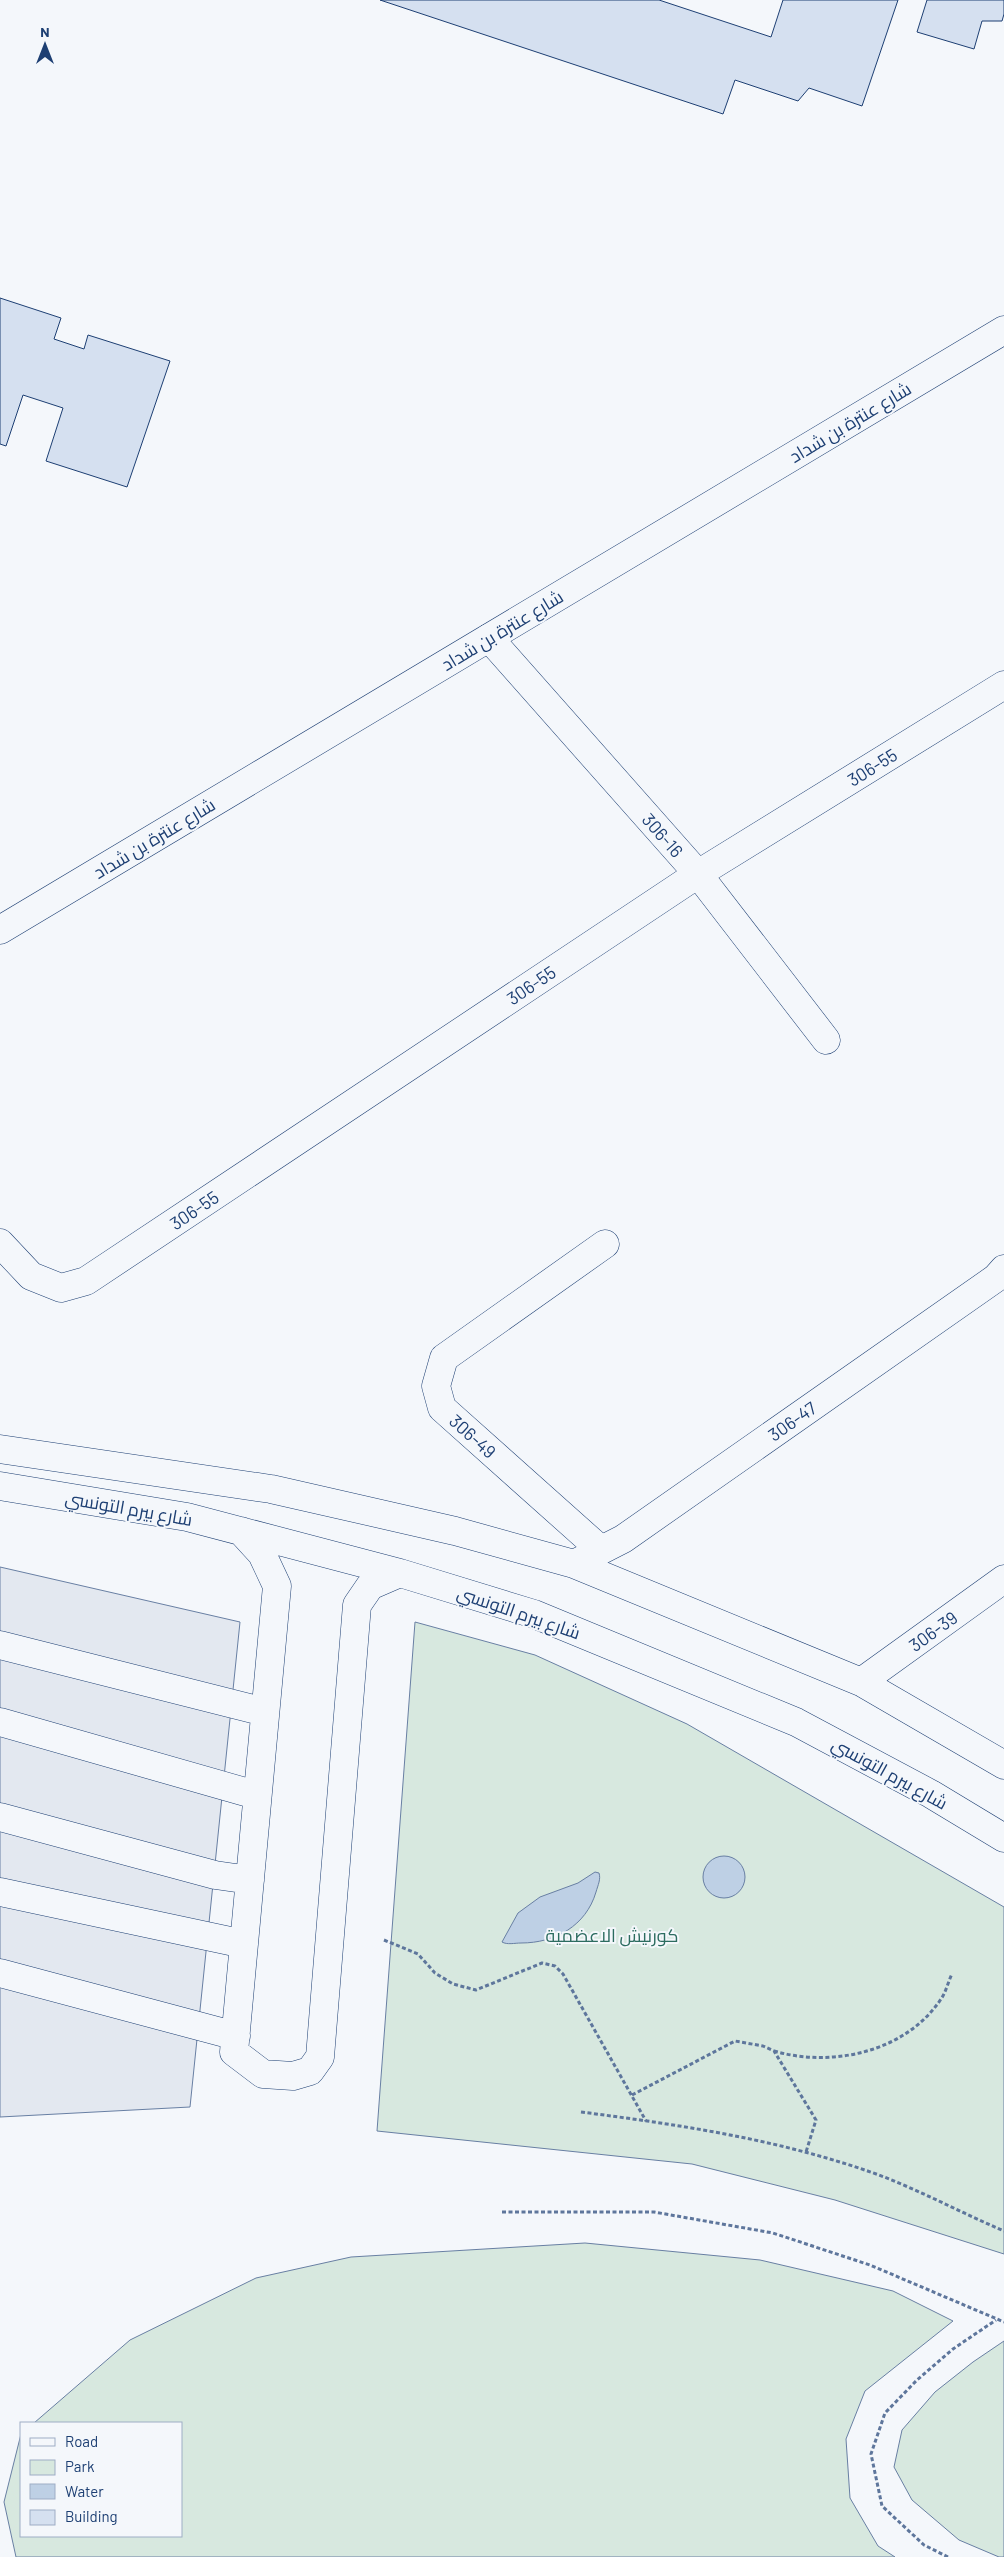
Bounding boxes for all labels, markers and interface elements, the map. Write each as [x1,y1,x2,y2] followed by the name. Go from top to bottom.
[20,20,70,70] north arrow
[40,23,50,40] text: N
[785,377,916,469] street label: شارع عنترة بن شداد
[437,585,568,677] street label: شارع عنترة بن شداد
[843,743,901,791] street label: 306-55
[89,793,220,885] street label: شارع عنترة بن شداد
[638,808,688,862] street label: 306-16
[502,961,560,1009] street label: 306-55
[165,1186,223,1234] street label: 306-55
[764,1396,821,1445] street label: 306-47
[445,1409,501,1463] street label: 306-49
[63,1486,194,1533] street label: شارع بيرم التونسي
[454,1581,583,1646] street label: شارع بيرم التونسي
[905,1606,961,1656] street label: 306-39
[827,1732,952,1816] street label: شارع بيرم التونسي
[546,1924,678,1947] park label: كورنيش الاعضمية
[20,2422,182,2537] legend
[65,2432,98,2450] text: Road
[65,2457,95,2475] text: Park
[65,2482,104,2500] text: Water
[65,2507,118,2525] text: Building

